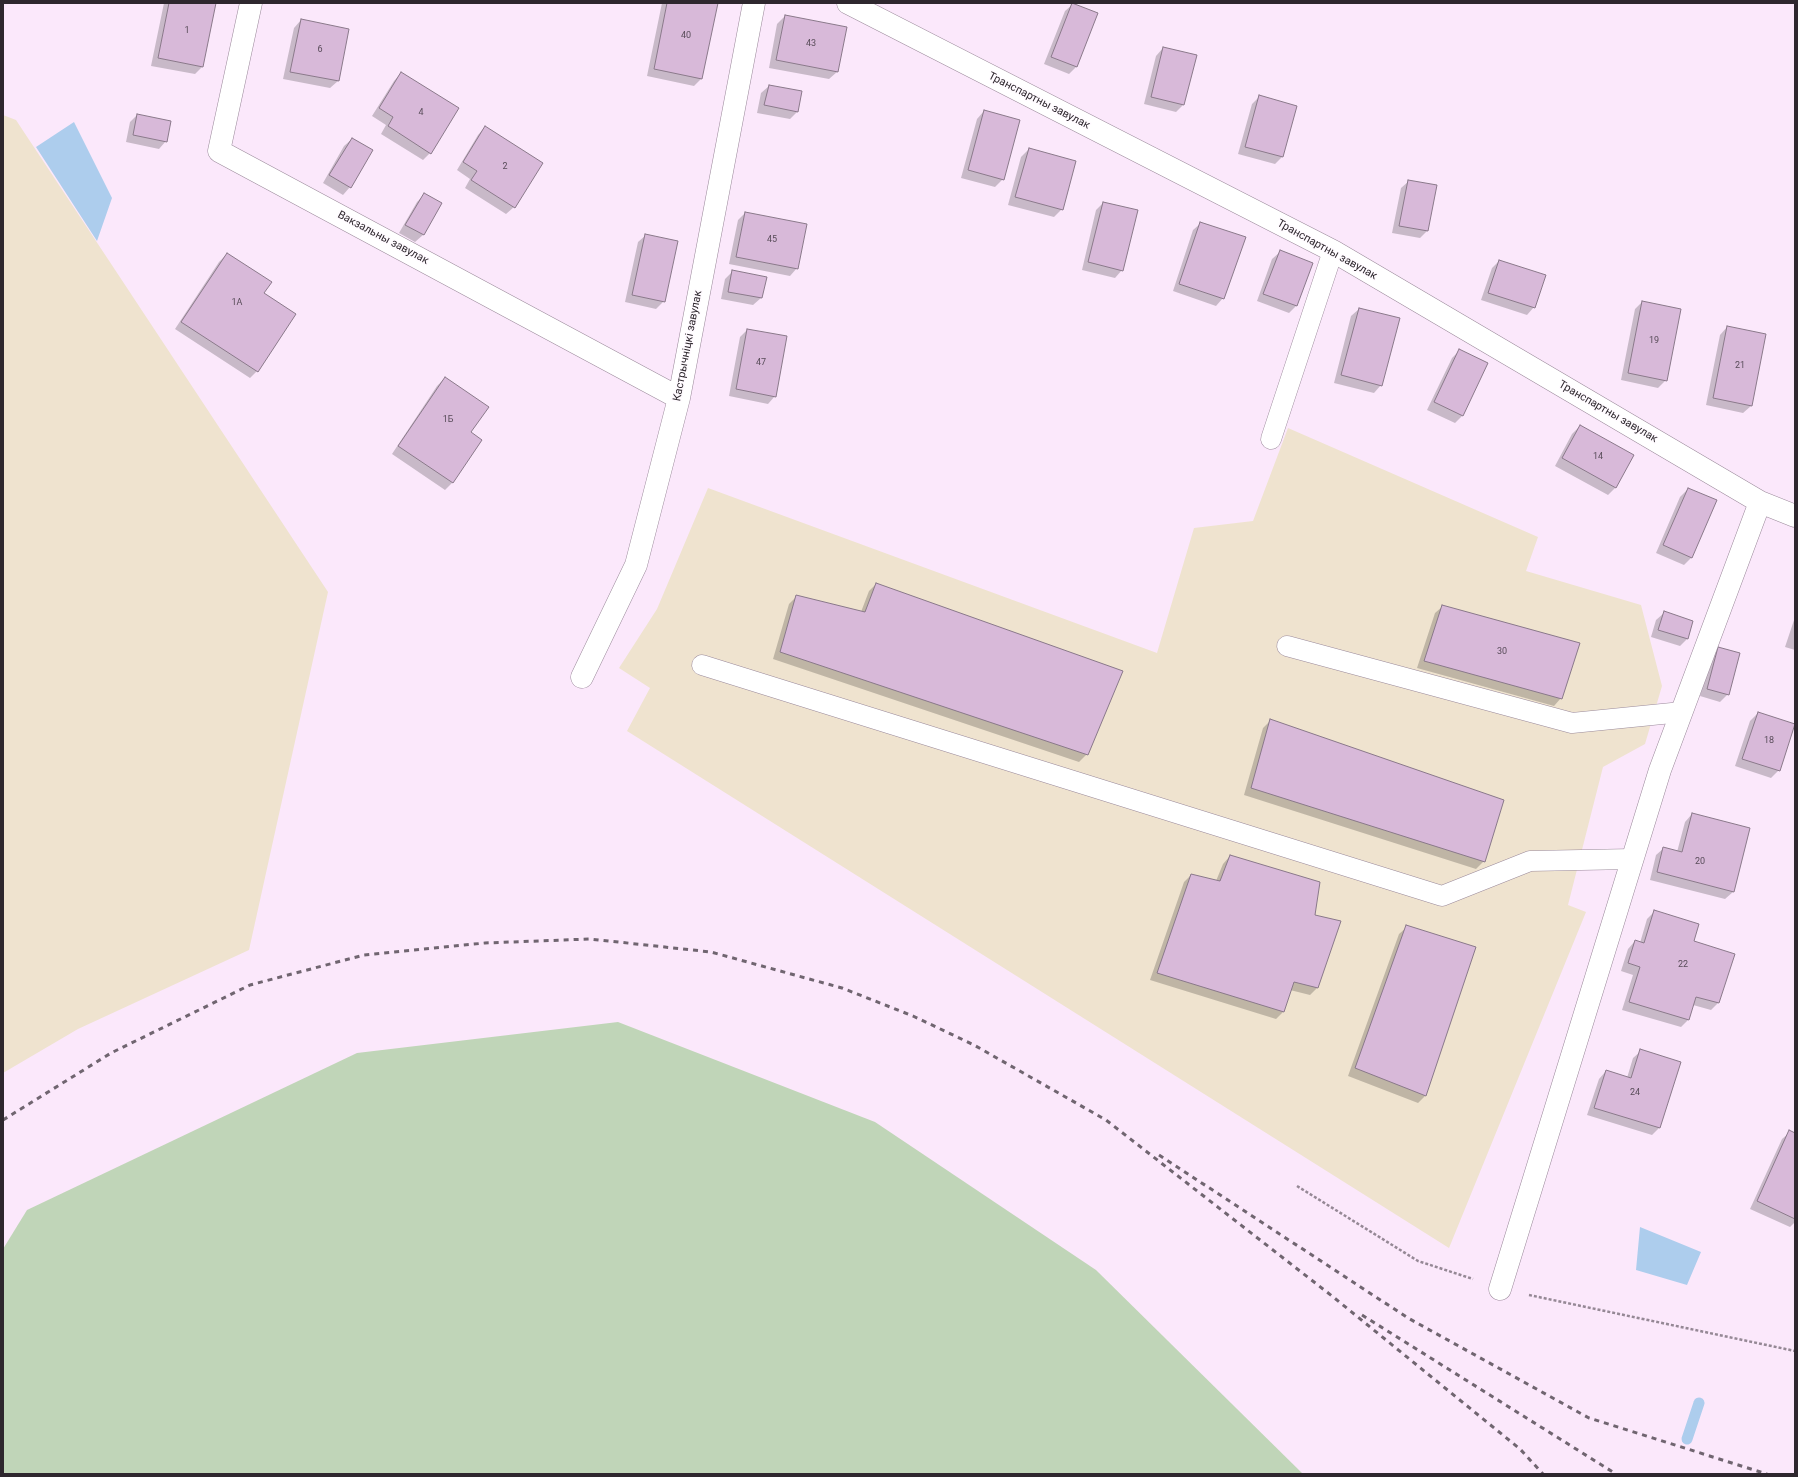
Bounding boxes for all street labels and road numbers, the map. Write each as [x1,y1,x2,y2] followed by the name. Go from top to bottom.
[986,70,1092,132] street label: Транспартны завулак
[335,208,431,268] street label: Вакзальны завулак
[1275,217,1379,283] street label: Транспартны завулак
[671,289,705,403] street label: Кастрычніцкі завулак
[1556,378,1660,446] street label: Транспартны завулак

